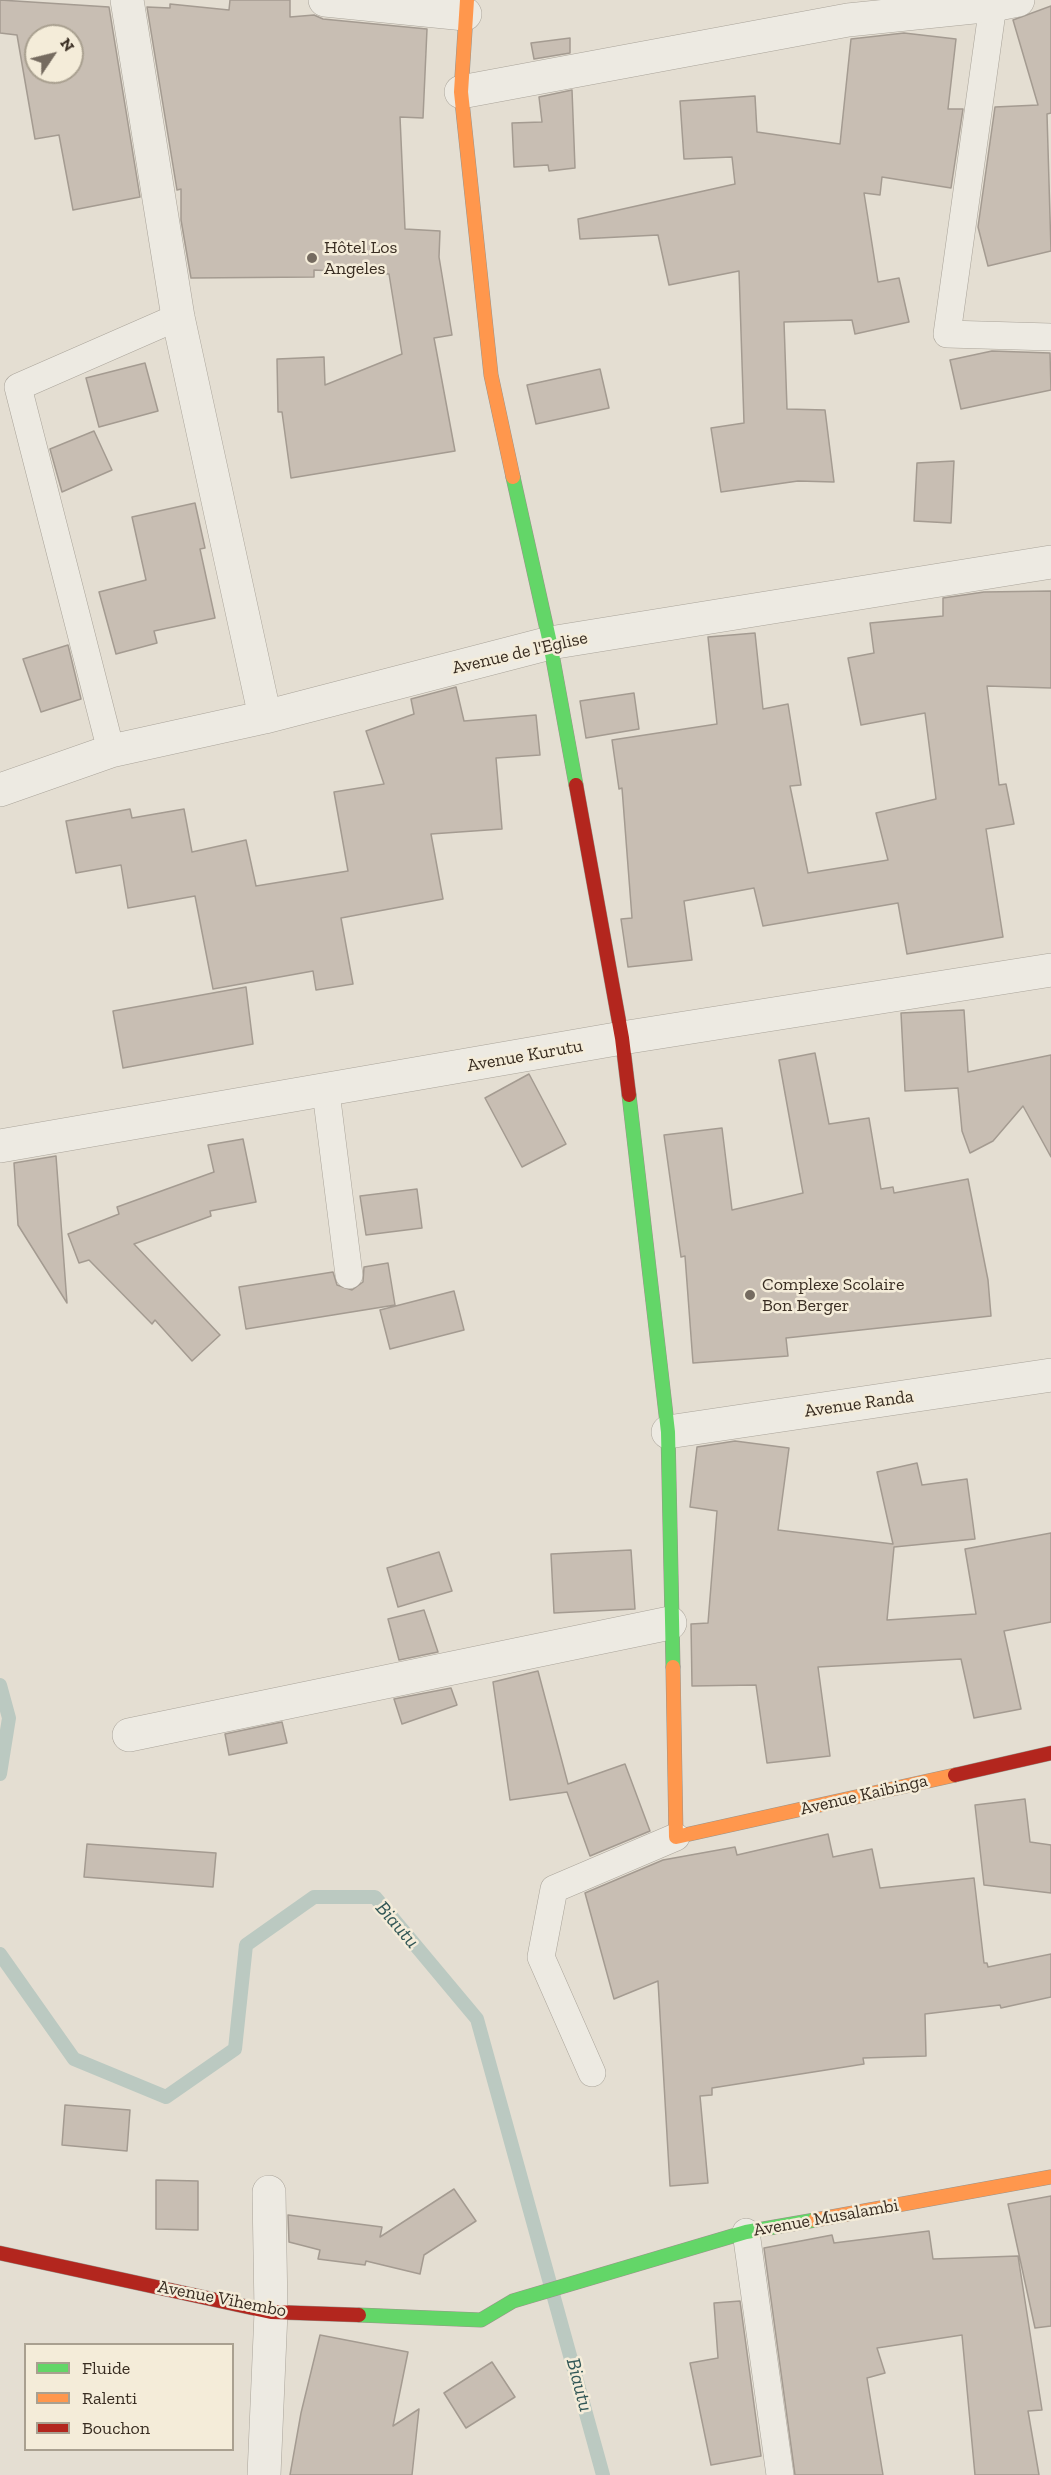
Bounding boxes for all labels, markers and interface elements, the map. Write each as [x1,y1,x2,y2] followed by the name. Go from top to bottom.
[24,24,84,84] north arrow
[56,34,79,55] text: N
[324,237,397,280] place label: Hôtel Los Angeles
[305,251,319,265] marker: Hôtel Los Angeles
[450,627,590,679] street label: Avenue de l'Eglise
[465,1035,585,1077] street label: Avenue Kurutu
[762,1274,905,1316] place label: Complexe Scolaire Bon Berger
[743,1288,757,1302] marker: Complexe Scolaire Bon Berger
[803,1386,915,1422] street label: Avenue Randa
[798,1770,930,1820] street label: Avenue Kaibinga
[370,1897,424,1953] water label: Biautu
[752,2195,900,2241] street label: Avenue Musalambi
[156,2276,288,2322] street label: Avenue Vihembo
[24,2343,234,2451] legend
[560,2356,598,2414] water label: Biautu
[82,2357,130,2379] text: Fluide
[82,2387,137,2409] text: Ralenti
[82,2417,150,2439] text: Bouchon

